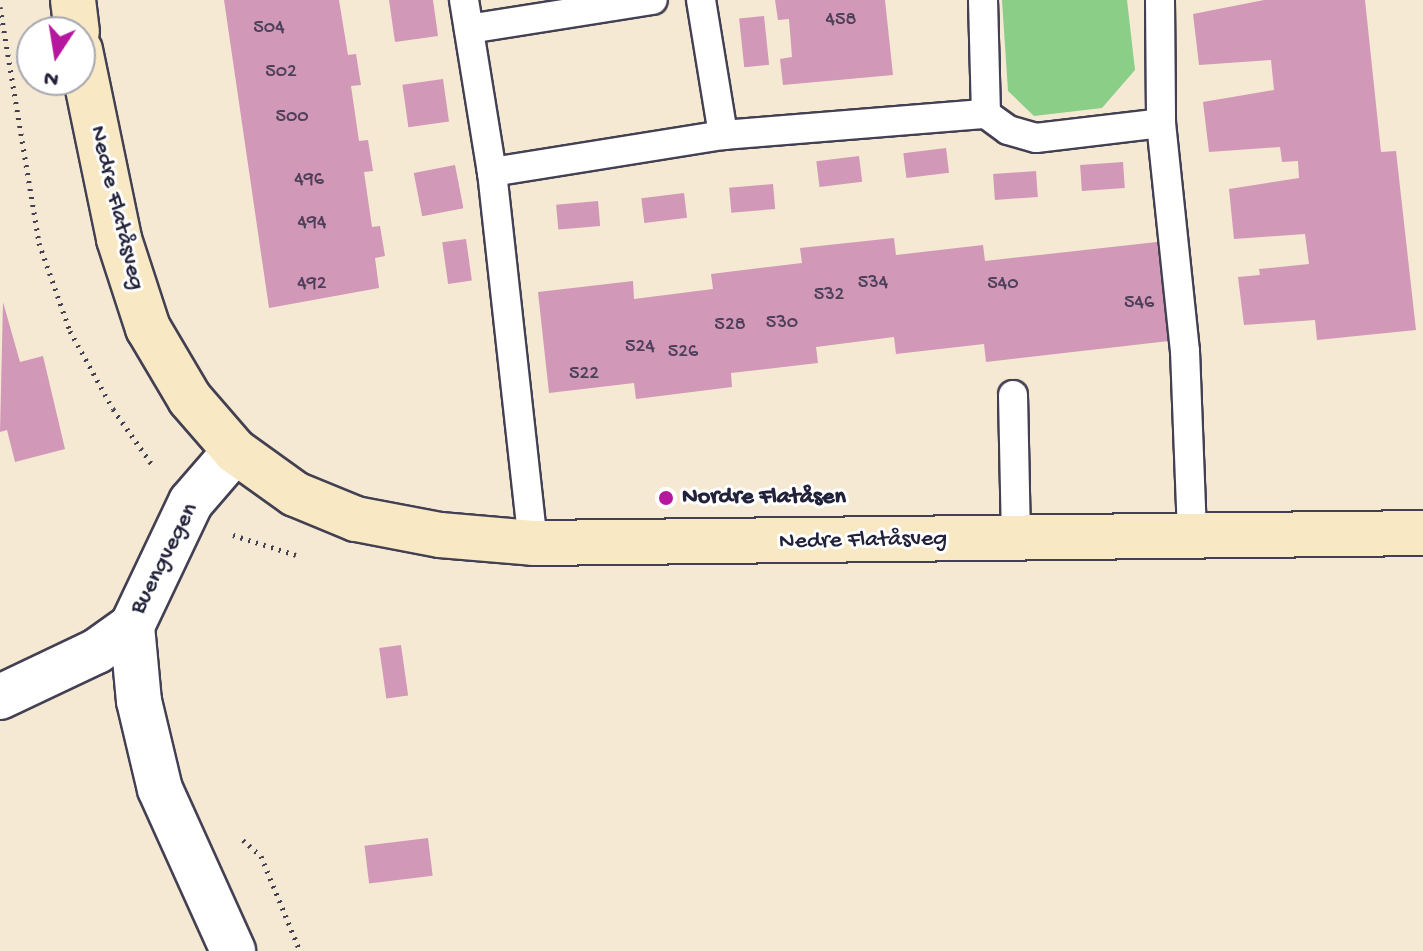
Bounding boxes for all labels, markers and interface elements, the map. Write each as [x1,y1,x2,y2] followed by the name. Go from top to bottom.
[826,8,856,32] house number: 458
[16,16,96,96] north arrow
[253,16,285,40] house number: 504
[265,60,297,84] house number: 502
[42,63,61,92] text: N
[275,105,309,129] house number: 500
[82,123,150,293] street label: Nedre Flatåsveg
[294,168,324,192] house number: 496
[298,211,326,235] house number: 494
[858,271,888,295] house number: 534
[297,272,327,296] house number: 492
[987,272,1019,296] house number: 540
[814,283,844,307] house number: 532
[1124,291,1154,315] house number: 546
[766,311,798,335] house number: 530
[714,313,746,337] house number: 528
[625,335,655,359] house number: 524
[668,340,698,364] house number: 526
[569,362,599,386] house number: 522
[682,484,846,512] place label: Nordre Flatåsen
[657,489,675,507] marker: Nordre Flatåsen
[125,498,205,620] street label: Buengvegen
[779,525,947,557] street label: Nedre Flatåsveg

